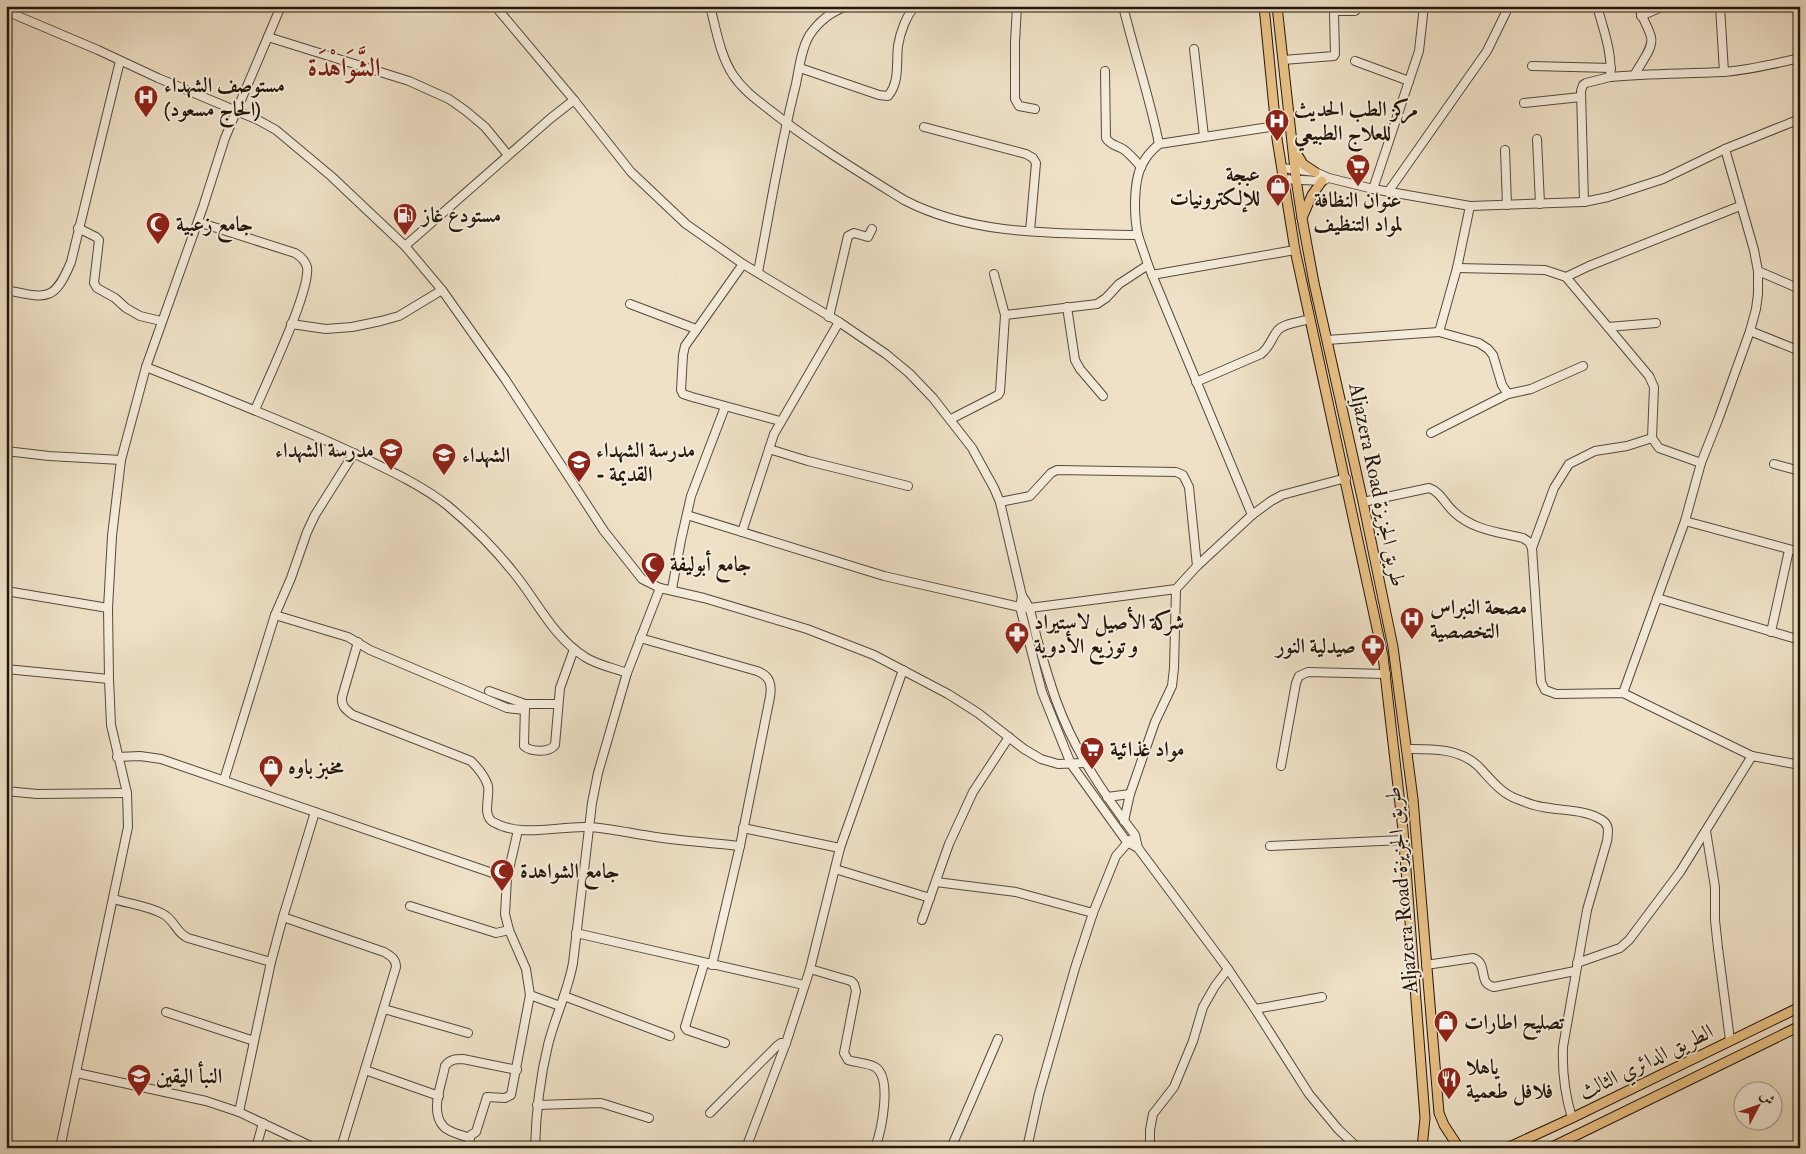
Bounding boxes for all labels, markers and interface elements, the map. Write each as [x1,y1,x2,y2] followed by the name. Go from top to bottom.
[307,46,381,84] district label: الشَّوَاهْدَة
[164,72,285,128] place label: مستوصف الشهداء (الحاج مسعود)
[133,84,159,118] hospital icon: مستوصف الشهداء (الحاج مسعود)
[1294,96,1418,152] place label: مركز الطب الحديث للعلاج الطبيعي
[1264,108,1290,142] hospital icon: مركز الطب الحديث للعلاج الطبيعي
[1345,153,1371,187] supermarket icon: عنوان النظافة لمواد التنظيف
[1169,161,1260,213] place label: عبجة للإلكترونيات
[1265,173,1291,207] shop icon: عبجة للإلكترونيات
[1313,187,1403,238] place label: عنوان النظافة لمواد التنظيف
[392,202,418,236] fuel station icon: مستودع غاز
[420,202,501,232] place label: مستودع غاز
[145,211,171,245] mosque icon: جامع زعبية
[176,211,253,243] place label: جامع زعبية
[1342,380,1412,589] street label: Aljazera Road طريق الجزيزة
[275,437,374,464] place label: مدرسة الشهداء
[378,437,404,471] school or university icon: مدرسة الشهداء
[596,437,695,488] place label: مدرسة الشهداء - القديمة
[431,442,457,476] school or university icon: الشهداء
[462,442,510,469] place label: الشهداء
[566,449,592,483] school or university icon: مدرسة الشهداء - القديمة
[670,550,752,583] place label: جامع أبوليفة
[640,551,666,585] mosque icon: جامع أبوليفة
[1430,594,1527,645] place label: مصحة النبراس التخصصية
[1034,606,1184,665] place label: شركة الأصيل لاستيراد و توزيع الأدوية
[1399,606,1425,640] hospital icon: مصحة النبراس التخصصية
[1004,621,1030,655] pharmacy icon: شركة الأصيل لاستيراد و توزيع الأدوية
[1274,633,1356,660] place label: صيدلية النور
[1360,633,1386,667] pharmacy icon: صيدلية النور
[1079,736,1105,770] supermarket icon: مواد غذائية
[1110,736,1184,763] place label: مواد غذائية
[258,754,284,788] shop icon: مخبز باوه
[288,754,345,781] place label: مخبز باوه
[1380,785,1425,996] street label: Aljazera Road طريق الجزيزة
[489,858,515,892] mosque icon: جامع الشواهدة
[520,858,620,890] place label: جامع الشواهدة
[1433,1009,1459,1043] shop icon: تصليح اطارات
[1464,1009,1565,1041] place label: تصليح اطارات
[1574,1018,1719,1108] street label: الطريق الدائري الثالث
[1466,1054,1553,1106] place label: ياهلا فلافل طعمية
[156,1061,222,1090] place label: النبأ اليقين
[126,1063,152,1097] school or university icon: النبأ اليقين
[1436,1066,1462,1100] restaurant icon: ياهلا فلافل طعمية
[1734,1082,1784,1132] north arrow
[1756,1087,1778,1109] text: ش

